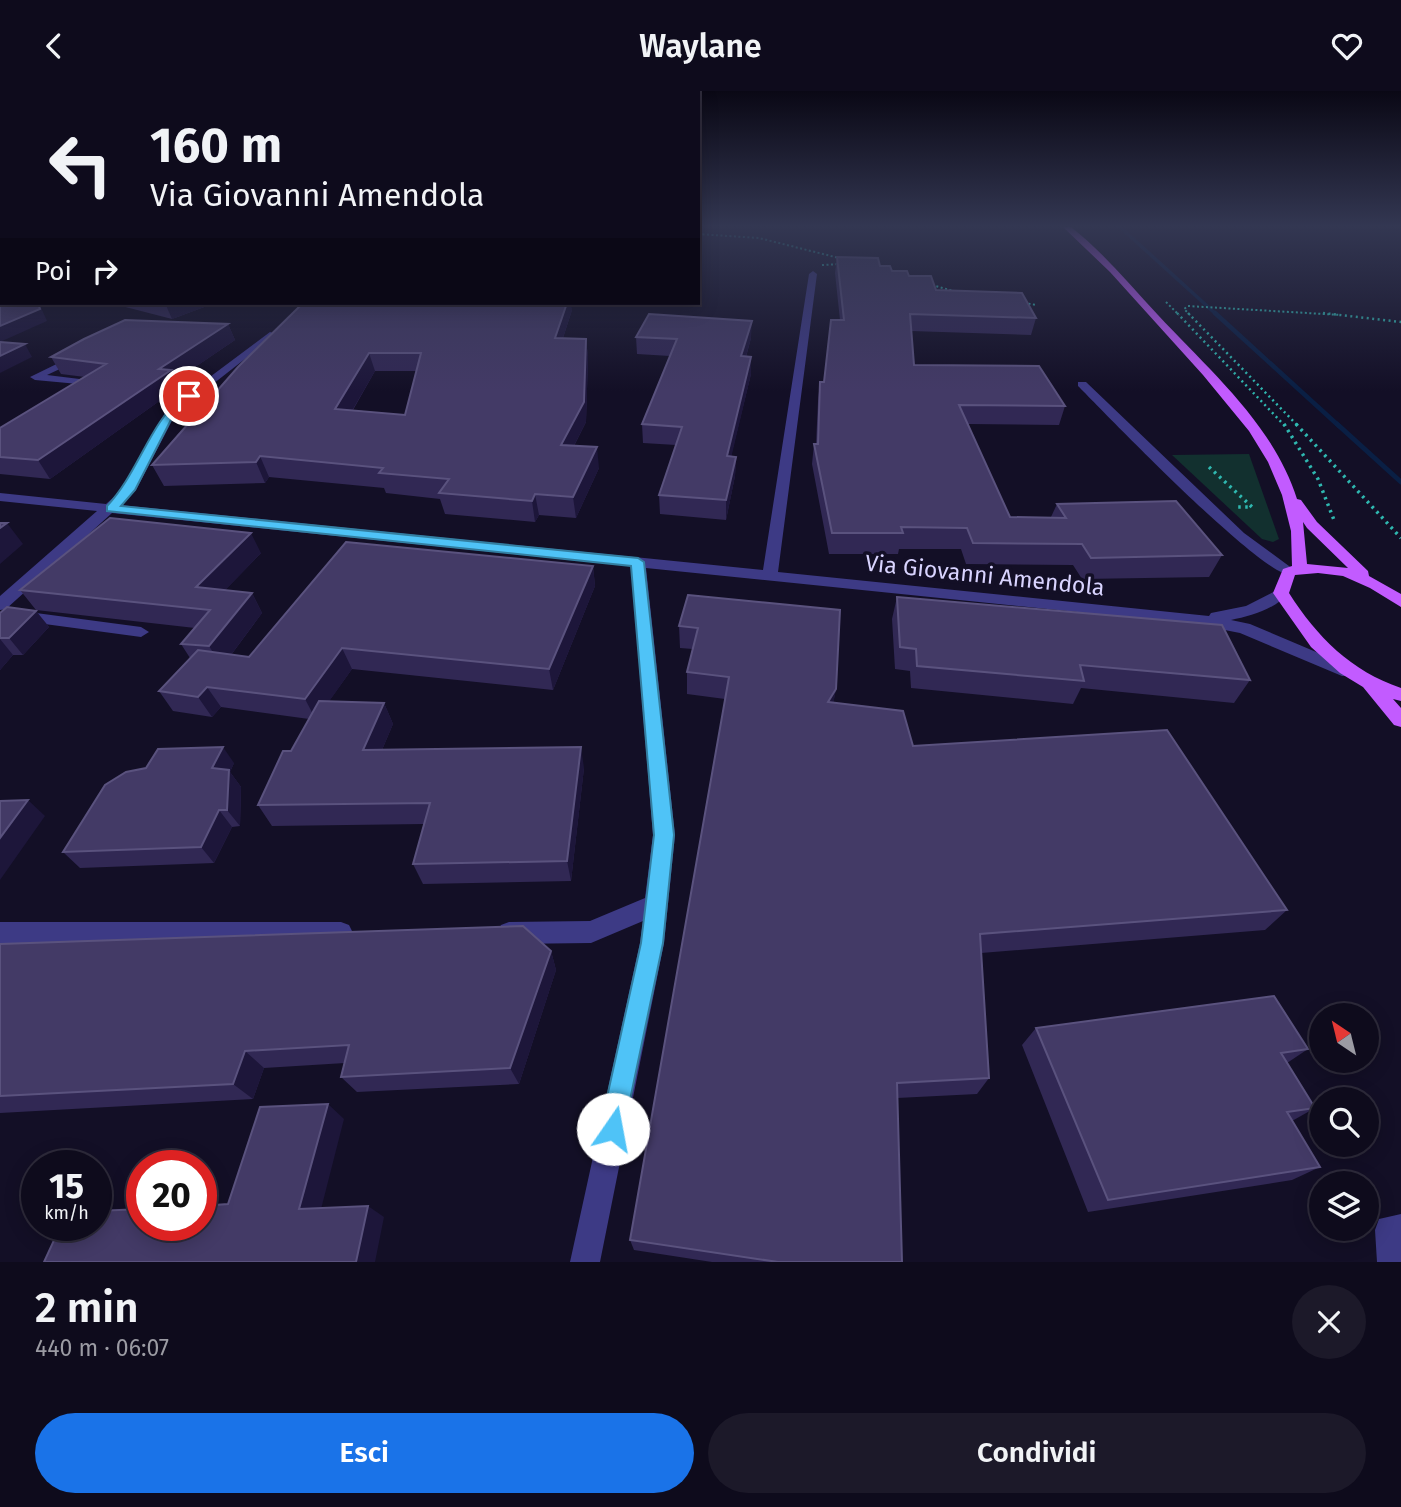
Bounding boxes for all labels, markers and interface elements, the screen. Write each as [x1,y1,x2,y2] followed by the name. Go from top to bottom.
[35,27,73,65] icon: back
[639,27,762,65] text: Waylane
[1328,27,1366,65] icon: heart
[150,116,282,175] text: 160 m
[35,119,126,210] icon: left
[150,176,485,214] text: Via Giovanni Amendola
[86,252,124,290] icon: right
[35,256,72,287] text: Poi
[159,366,219,426] pin
[170,377,208,415] icon: arrive
[864,549,1106,601] street label: Via Giovanni Amendola
[1309,1003,1379,1073] north arrow
[1309,1003,1379,1241] map controls
[1309,1087,1379,1157] button: search
[576,1092,650,1166] position arrow
[126,1150,217,1241] speed limit sign: 20
[49,1165,84,1207] text: 15
[1309,1171,1379,1241] button: layers
[44,1202,89,1224] text: km/h
[35,1283,139,1333] text: 2 min
[1292,1285,1366,1359] button: close
[35,1334,169,1362] text: 440 m · 06:07
[35,1413,694,1493] button: Esci
[708,1413,1366,1493] button: Condividi

